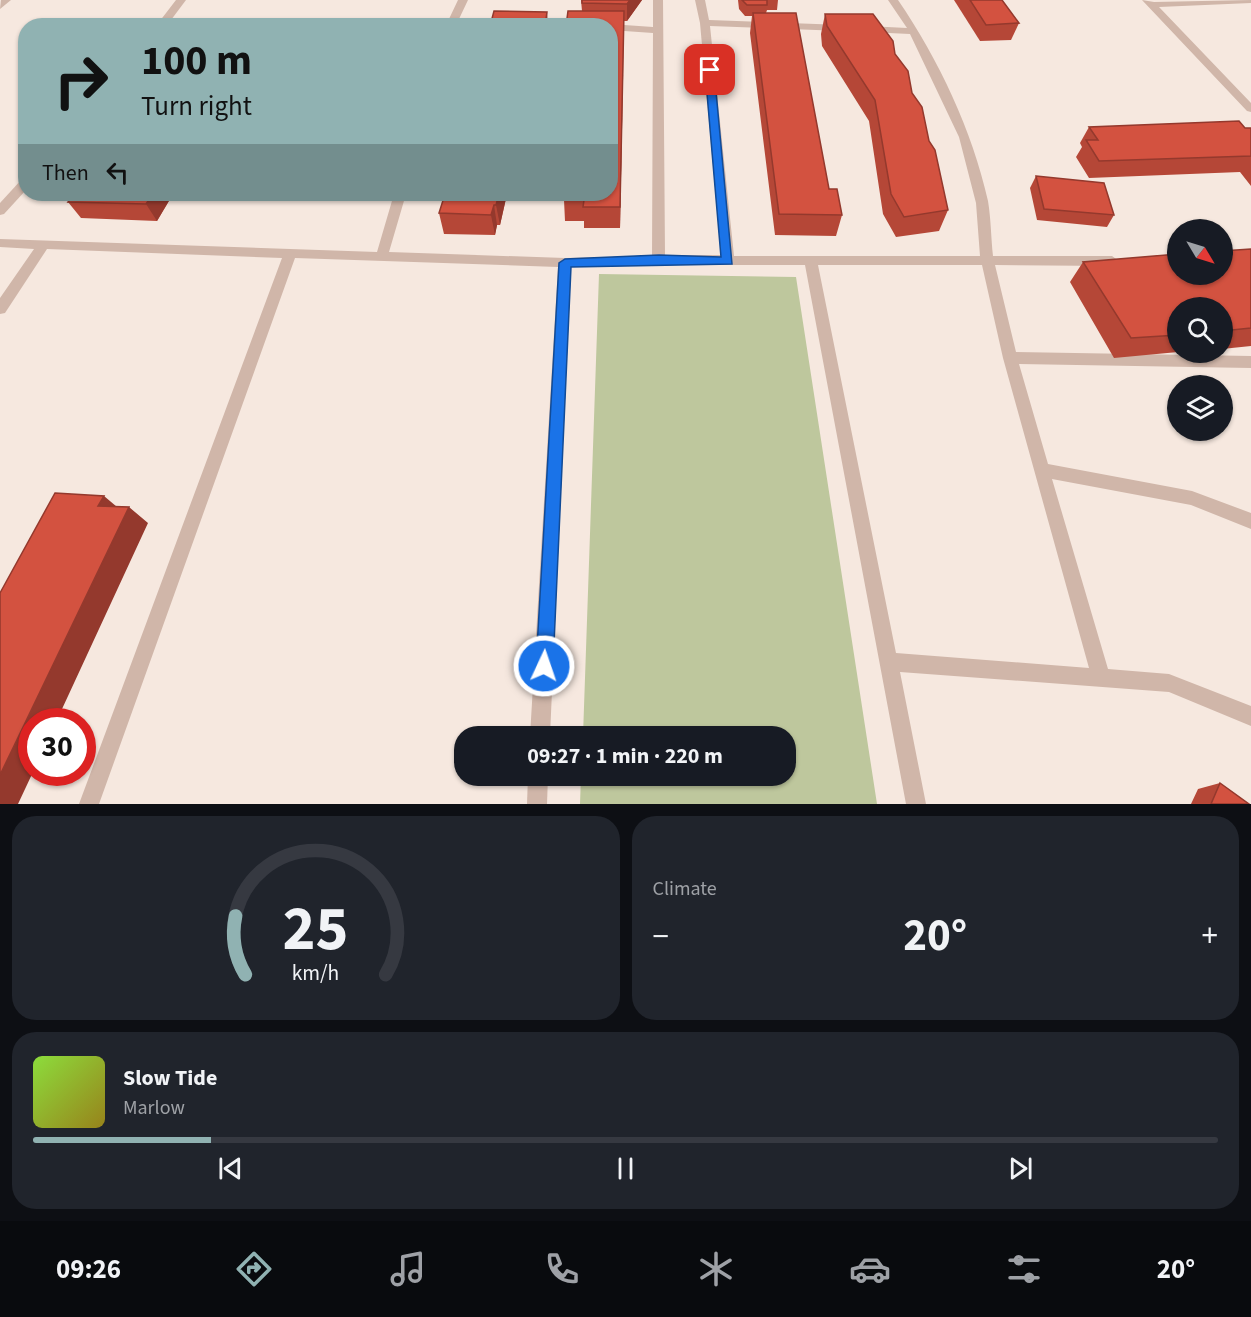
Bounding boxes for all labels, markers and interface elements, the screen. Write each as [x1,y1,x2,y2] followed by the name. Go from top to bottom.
[141,31,252,91] text: 100 m
[42,42,120,120] icon: right
[684,44,735,95] pin
[693,53,726,86] icon: arrive
[141,87,252,126] text: Turn right
[101,156,134,189] icon: left
[42,157,89,189] text: Then
[1167,219,1233,285] north arrow
[1167,219,1233,441] map controls
[1167,297,1233,363] button: search
[1167,375,1233,441] button: layers
[512,634,576,698] position arrow
[18,708,96,786] speed limit sign: 30
[527,740,723,772] text: 09:27 · 1 min · 220 m
[653,875,717,903] text: Climate
[283,885,349,974] text: 25
[903,904,967,968] text: 20°
[653,913,669,960] text: −
[1202,913,1218,960] text: +
[292,958,340,989] text: km/h
[123,1062,217,1094] text: Slow Tide
[123,1094,185,1122] text: Marlow
[214,1152,247,1185] icon: previous
[609,1152,642,1185] icon: pause
[1004,1152,1037,1185] icon: next
[233,1248,275,1290] icon: directions
[387,1248,429,1290] icon: music
[541,1248,583,1290] icon: phone
[695,1248,737,1290] icon: climate
[849,1248,891,1290] icon: car
[1003,1248,1045,1290] icon: filters
[56,1250,121,1289] text: 09:26
[1157,1250,1195,1289] text: 20°

